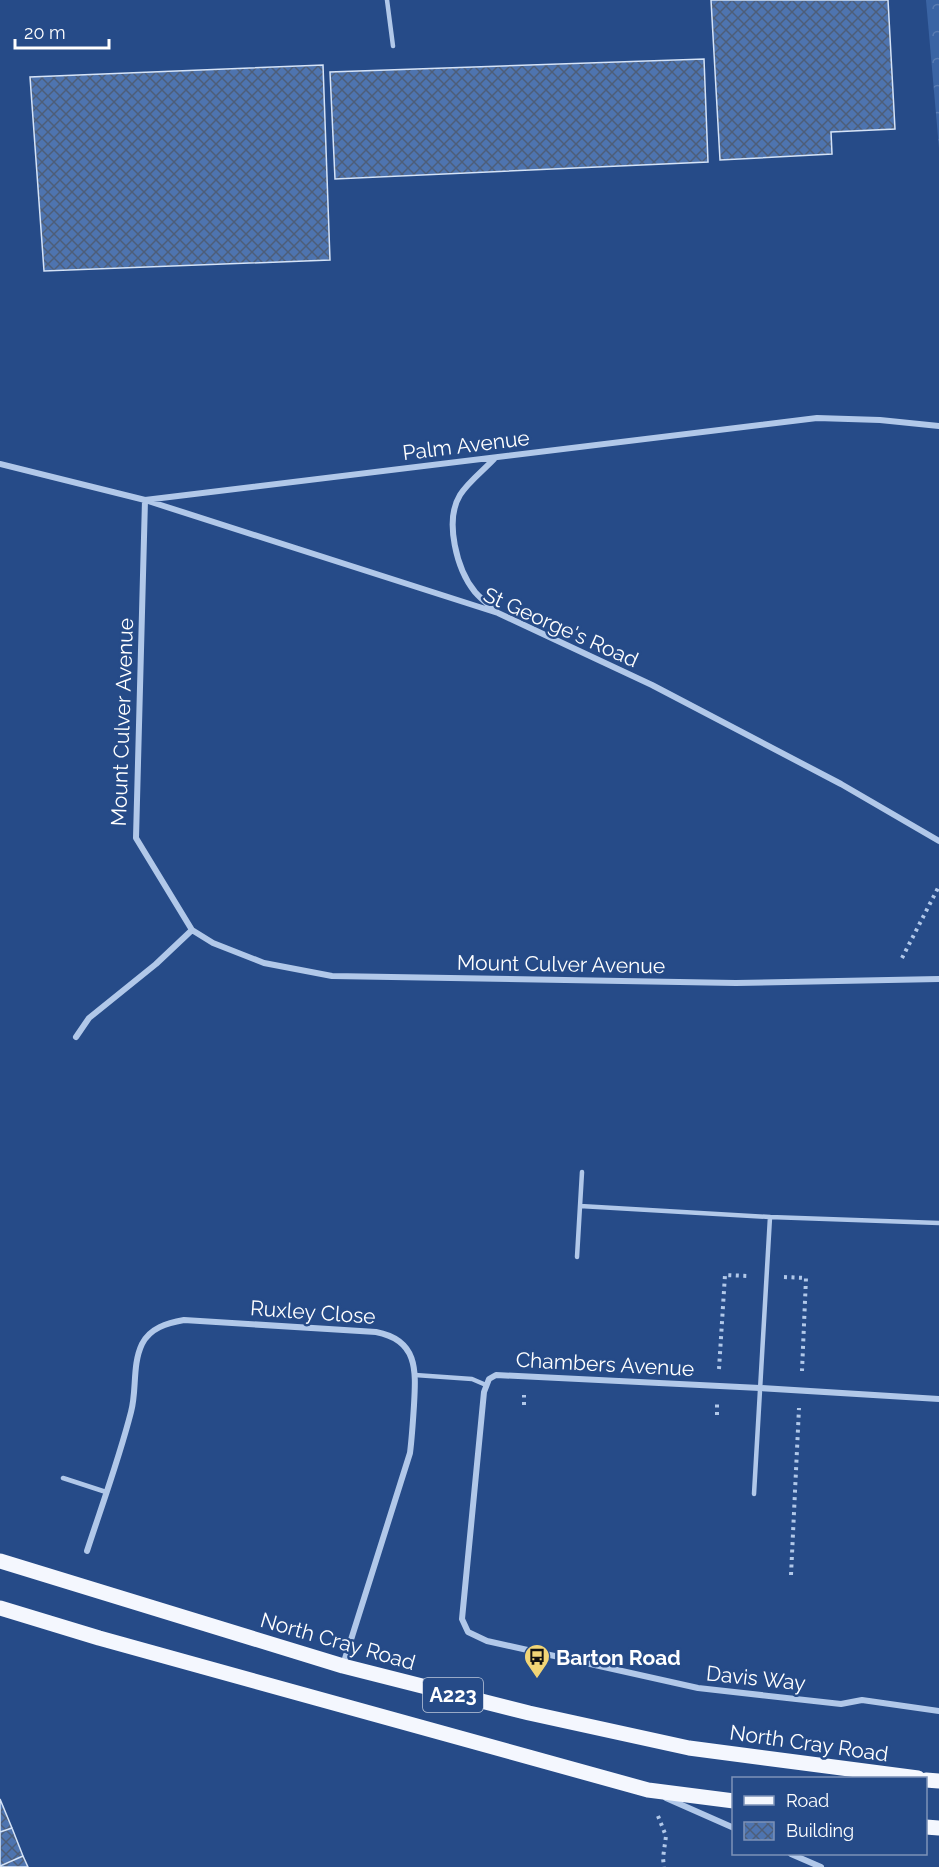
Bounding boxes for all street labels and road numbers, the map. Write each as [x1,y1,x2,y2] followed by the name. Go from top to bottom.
[401,425,531,465] street label: Palm Avenue
[480,582,642,672] street label: St George's Road
[106,617,138,827] street label: Mount Culver Avenue
[457,950,665,978] street label: Mount Culver Avenue
[249,1295,377,1329] street label: Ruxley Close
[515,1347,695,1381] street label: Chambers Avenue
[258,1607,418,1675] street label: North Cray Road
[705,1660,807,1696] street label: Davis Way
[423,1678,483,1712] road number: A223
[728,1719,890,1767] street label: North Cray Road

